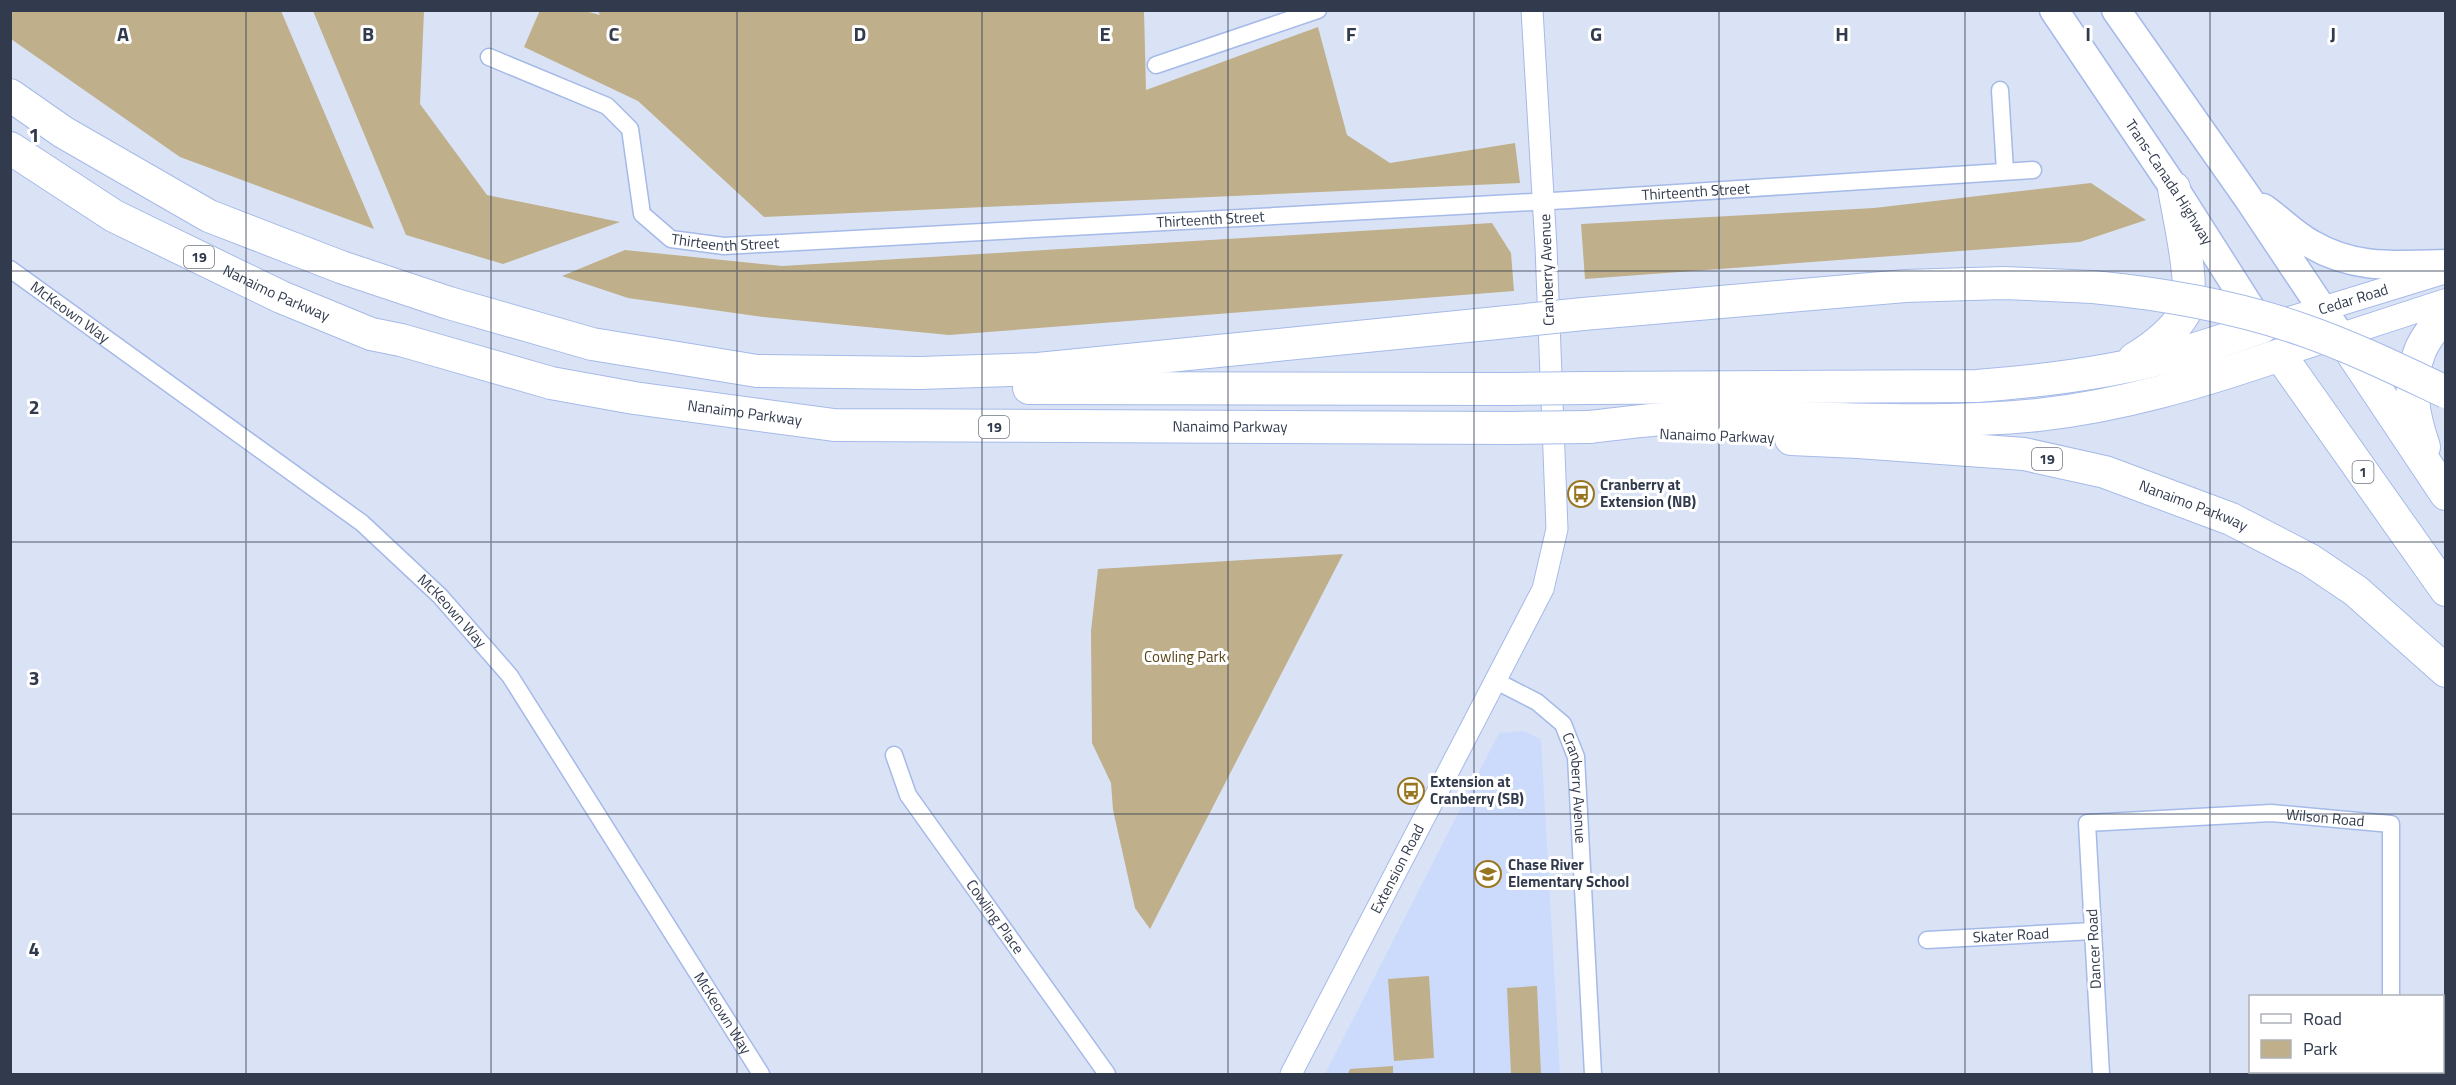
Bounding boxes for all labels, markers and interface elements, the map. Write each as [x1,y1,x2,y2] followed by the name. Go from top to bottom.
[117,18,129,49] text: A
[362,18,374,49] text: B
[609,18,620,49] text: C
[854,18,866,49] text: D
[1099,18,1111,49] text: E
[1346,18,1357,49] text: F
[1590,18,1602,49] text: G
[1835,18,1849,49] text: H
[2085,18,2091,49] text: I
[2330,18,2336,49] text: J
[2120,114,2219,249] street label: Trans-Canada Highway
[28,119,40,150] text: 1
[1641,176,1751,206] street label: Thirteenth Street
[1156,205,1266,233] street label: Thirteenth Street
[1533,214,1560,326] street label: Cranberry Avenue
[670,227,780,257] street label: Thirteenth Street
[184,246,214,268] road number: 19
[219,259,333,327] street label: Nanaimo Parkway
[26,275,115,349] street label: McKeown Way
[2315,277,2391,320] street label: Cedar Road
[28,391,40,422] text: 2
[686,393,803,432] street label: Nanaimo Parkway
[1172,414,1288,438] street label: Nanaimo Parkway
[979,416,1009,438] road number: 19
[1659,422,1775,449] street label: Nanaimo Parkway
[2032,448,2062,470] road number: 19
[2352,461,2374,483] road number: 1
[1600,473,1697,513] place label: Cranberry at Extension (NB)
[2136,474,2252,537] street label: Nanaimo Parkway
[1566,479,1596,509] bus stop icon: Cranberry at Extension (NB)
[412,568,492,653] street label: McKeown Way
[1144,645,1226,668] park label: Cowling Park
[28,662,40,693] text: 3
[1556,729,1593,844] street label: Cranberry Avenue
[1430,770,1524,810] place label: Extension at Cranberry (SB)
[1396,776,1426,806] bus stop icon: Extension at Cranberry (SB)
[2285,802,2365,833] street label: Wilson Road
[1364,820,1430,918] street label: Extension Road
[1508,853,1629,893] place label: Chase River Elementary School
[1473,859,1503,889] school or university icon: Chase River Elementary School
[961,874,1030,959] street label: Cowling Place
[2080,908,2107,990] street label: Dancer Road
[1972,921,2050,949] street label: Skater Road
[28,933,40,964] text: 4
[689,967,758,1059] street label: McKeown Way
[2249,995,2444,1073] legend
[2303,1005,2342,1032] text: Road
[2303,1035,2338,1062] text: Park

